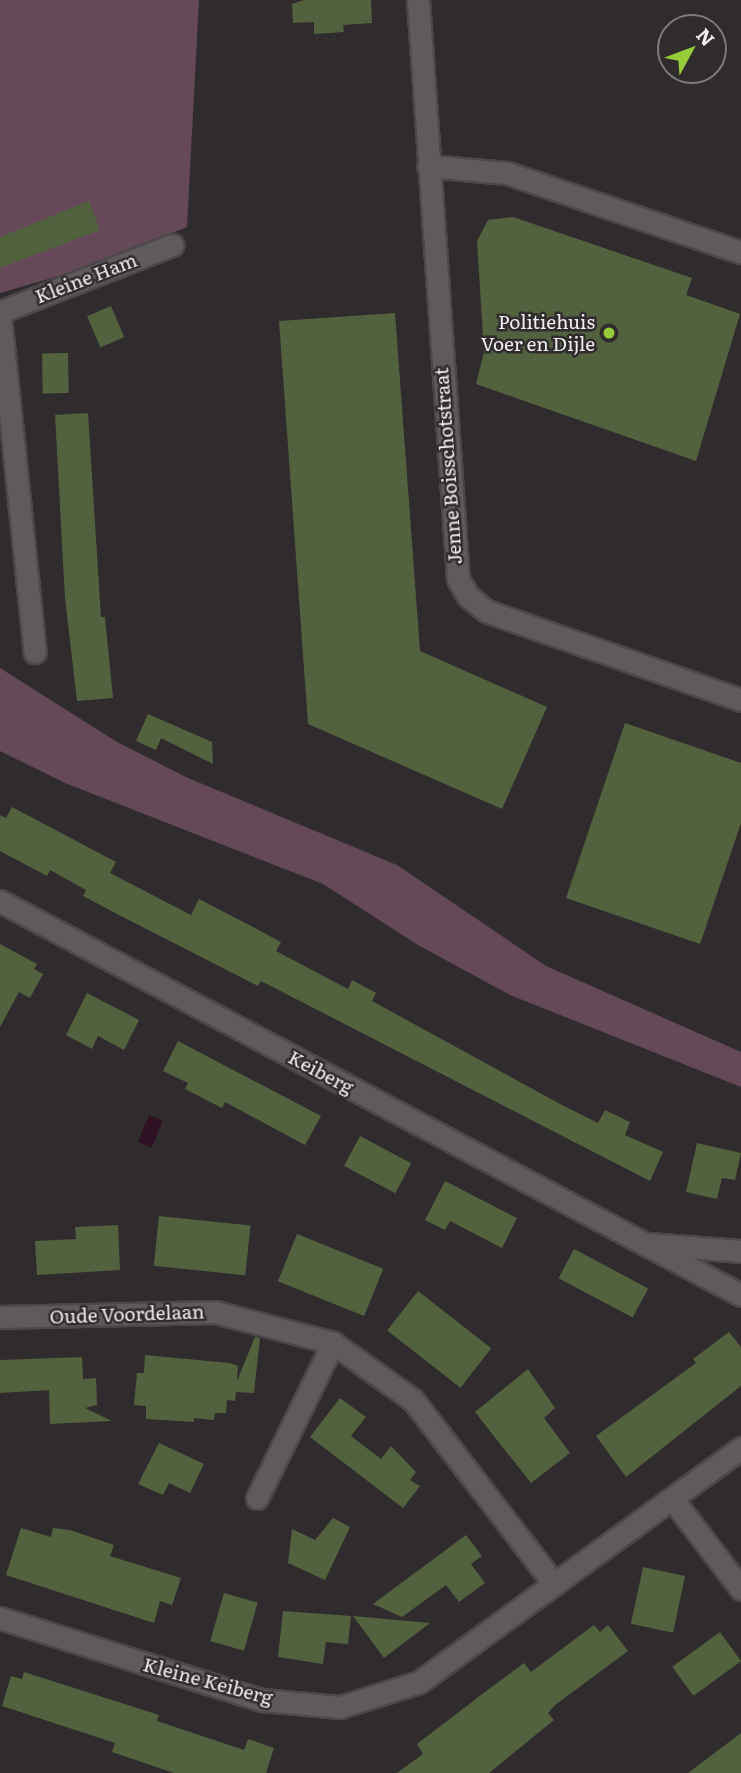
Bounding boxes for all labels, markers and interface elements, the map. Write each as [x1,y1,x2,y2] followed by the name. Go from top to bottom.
[657,14,727,84] north arrow
[691,21,722,52] text: N
[32,248,140,308] street label: Kleine Ham
[481,311,595,355] place label: Politiehuis Voer en Dijle
[601,325,617,341] marker: Politiehuis Voer en Dijle
[430,367,466,565] street label: Jenne Boisschotstraat
[285,1045,357,1099] street label: Keiberg
[49,1300,205,1328] street label: Oude Voordelaan
[141,1653,275,1709] street label: Kleine Keiberg

